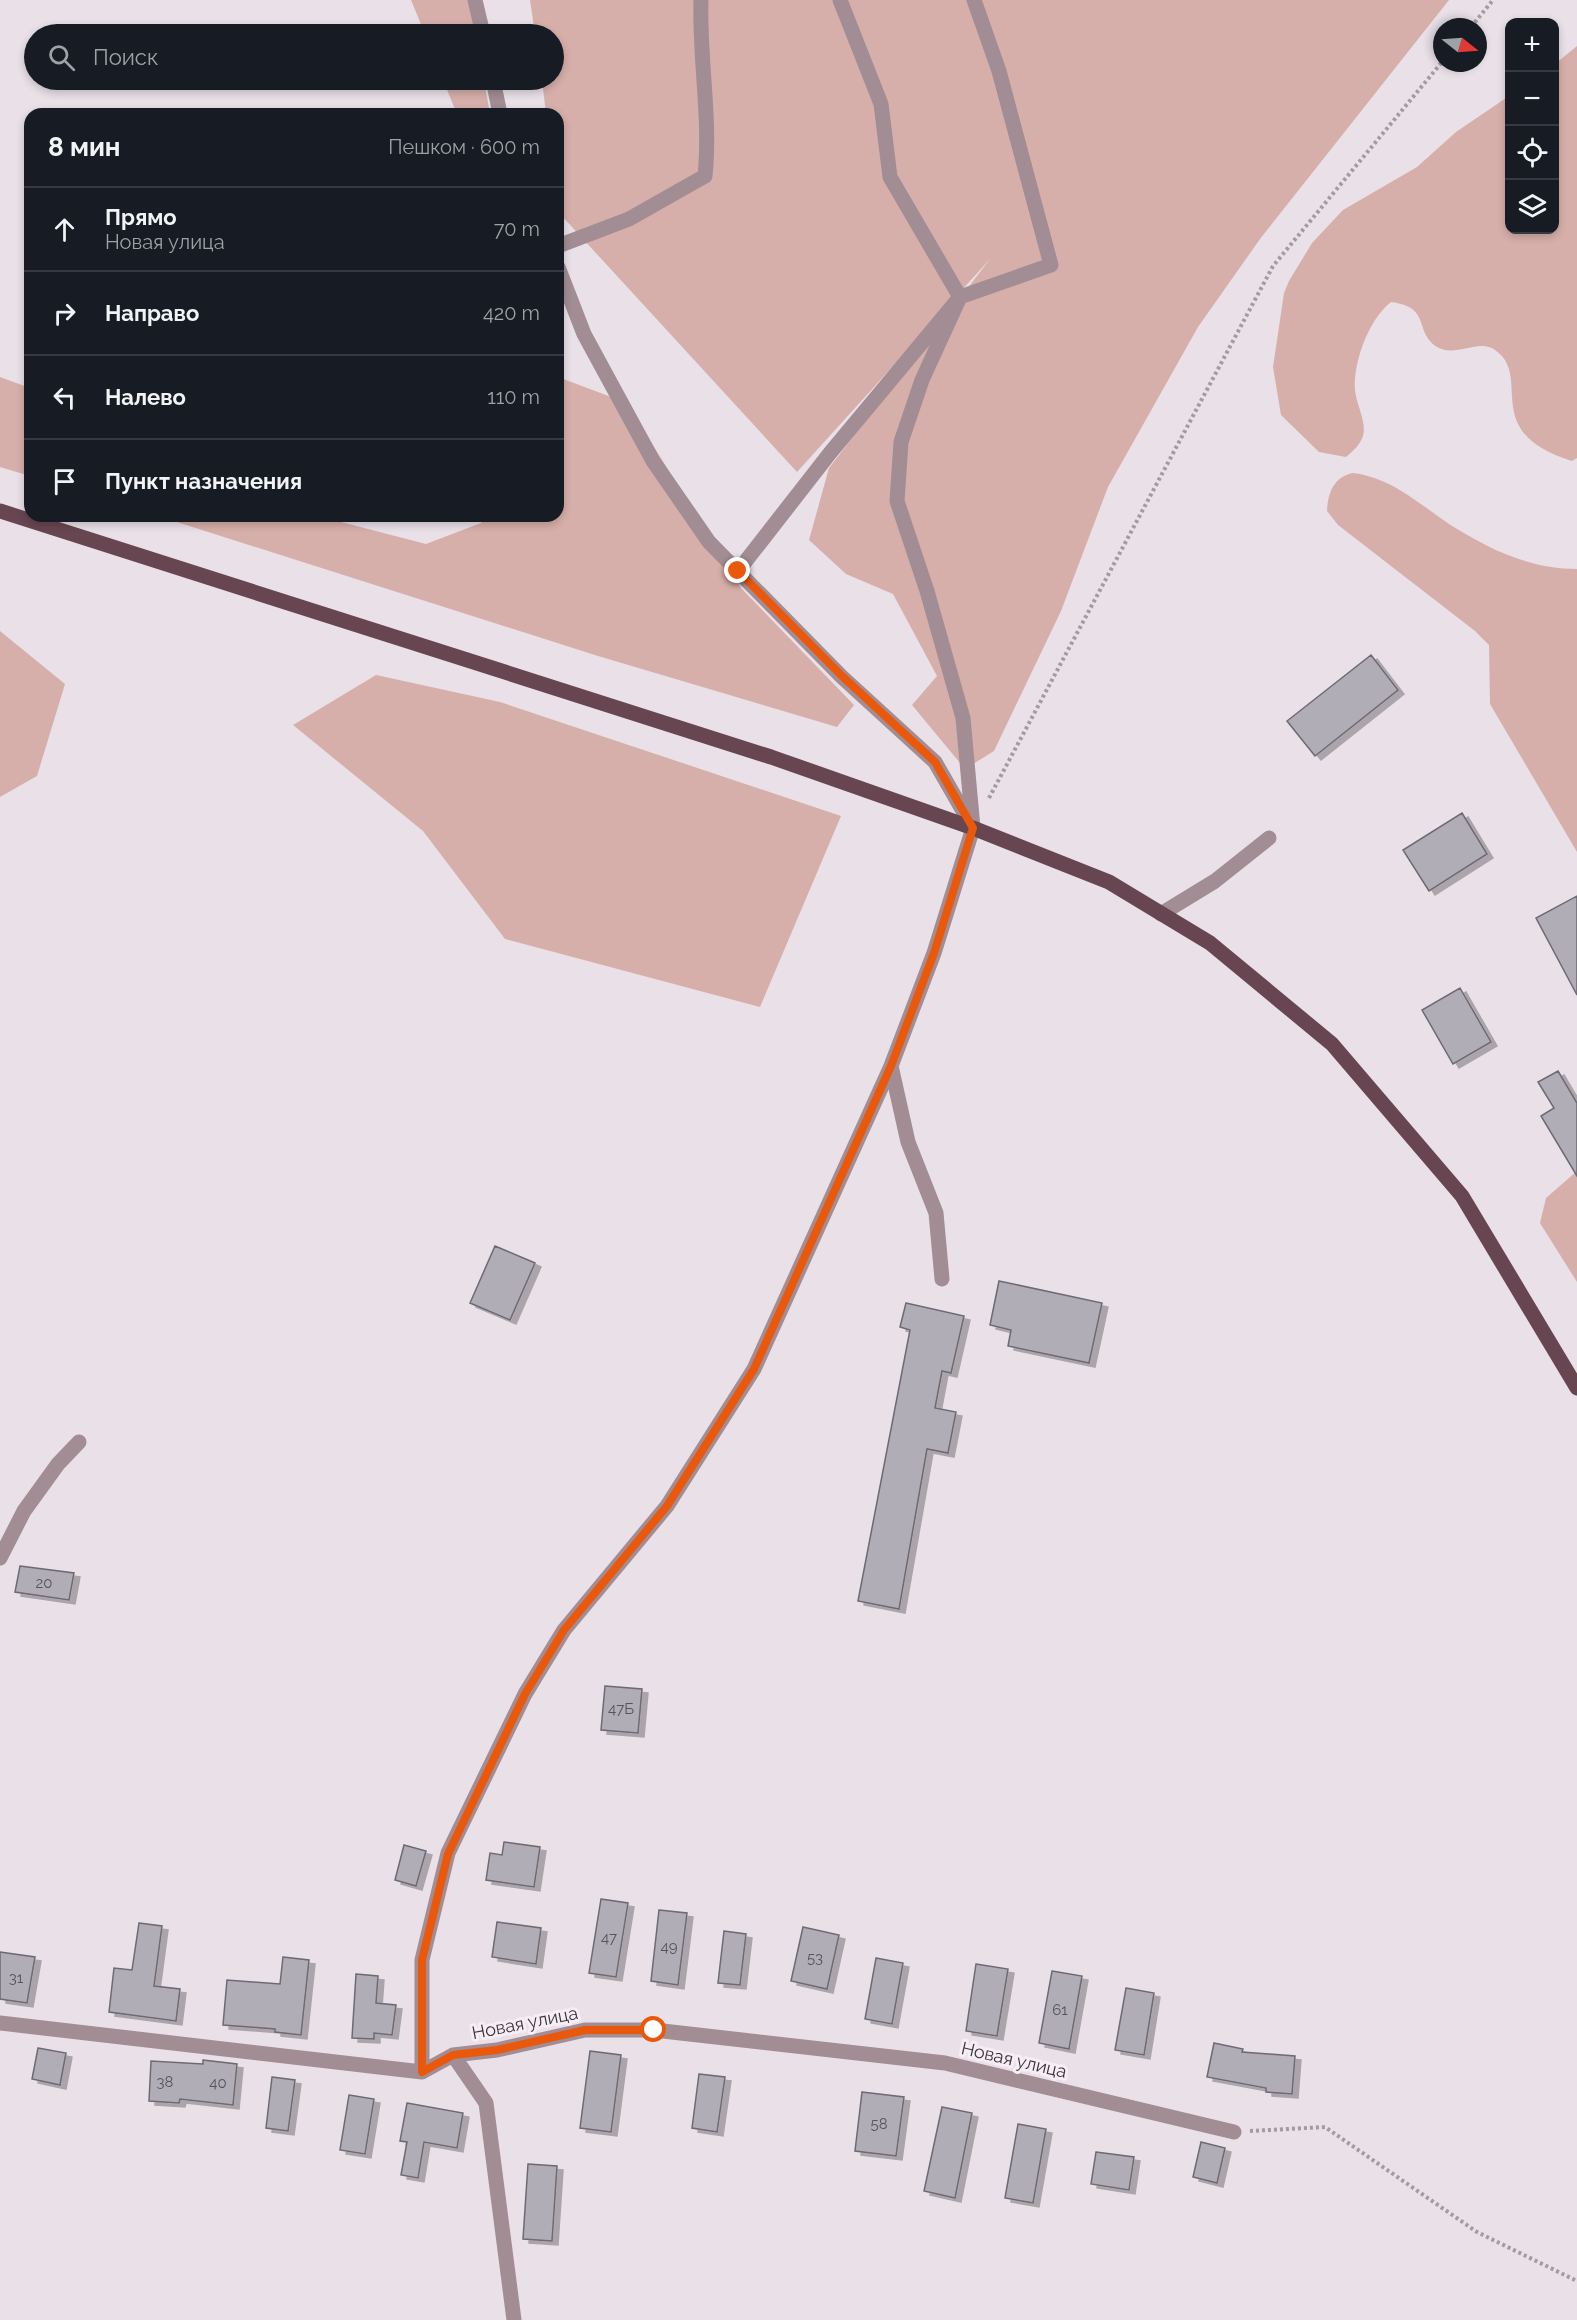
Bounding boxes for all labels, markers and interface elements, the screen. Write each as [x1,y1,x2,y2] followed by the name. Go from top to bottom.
[1433,18,1487,72] north arrow
[1505,18,1559,234] map controls
[1505,18,1559,72] button: +
[24,24,564,90] search box
[45,41,78,74] icon: search
[93,44,158,70] text: Поиск
[1505,72,1559,126] button: −
[1505,126,1559,180] button: locate
[48,132,121,162] text: 8 мин
[388,135,540,159] text: Пешком · 600 m
[1505,180,1559,234] button: layers
[105,204,177,230] text: Прямо
[48,213,81,246] icon: ahead
[494,217,540,241] text: 70 m
[105,230,225,254] text: Новая улица
[48,297,81,330] icon: right
[105,300,199,326] text: Направо
[483,301,540,325] text: 420 m
[48,381,81,414] icon: left
[105,384,186,410] text: Налево
[487,385,540,409] text: 110 m
[48,465,81,498] icon: arrive
[105,468,302,494] text: Пункт назначения
[724,557,750,583] route end
[36,1574,53,1592] house number: 20
[608,1700,634,1718] house number: 47Б
[601,1929,617,1947] house number: 47
[661,1938,678,1956] house number: 49
[807,1949,823,1967] house number: 53
[9,1969,24,1987] house number: 31
[1052,2001,1068,2019] house number: 61
[470,2002,580,2043] street label: Новая улица
[640,2016,666,2042] route start
[959,2037,1069,2082] street label: Новая улица
[157,2073,174,2091] house number: 38
[209,2074,227,2092] house number: 40
[870,2115,888,2133] house number: 58

